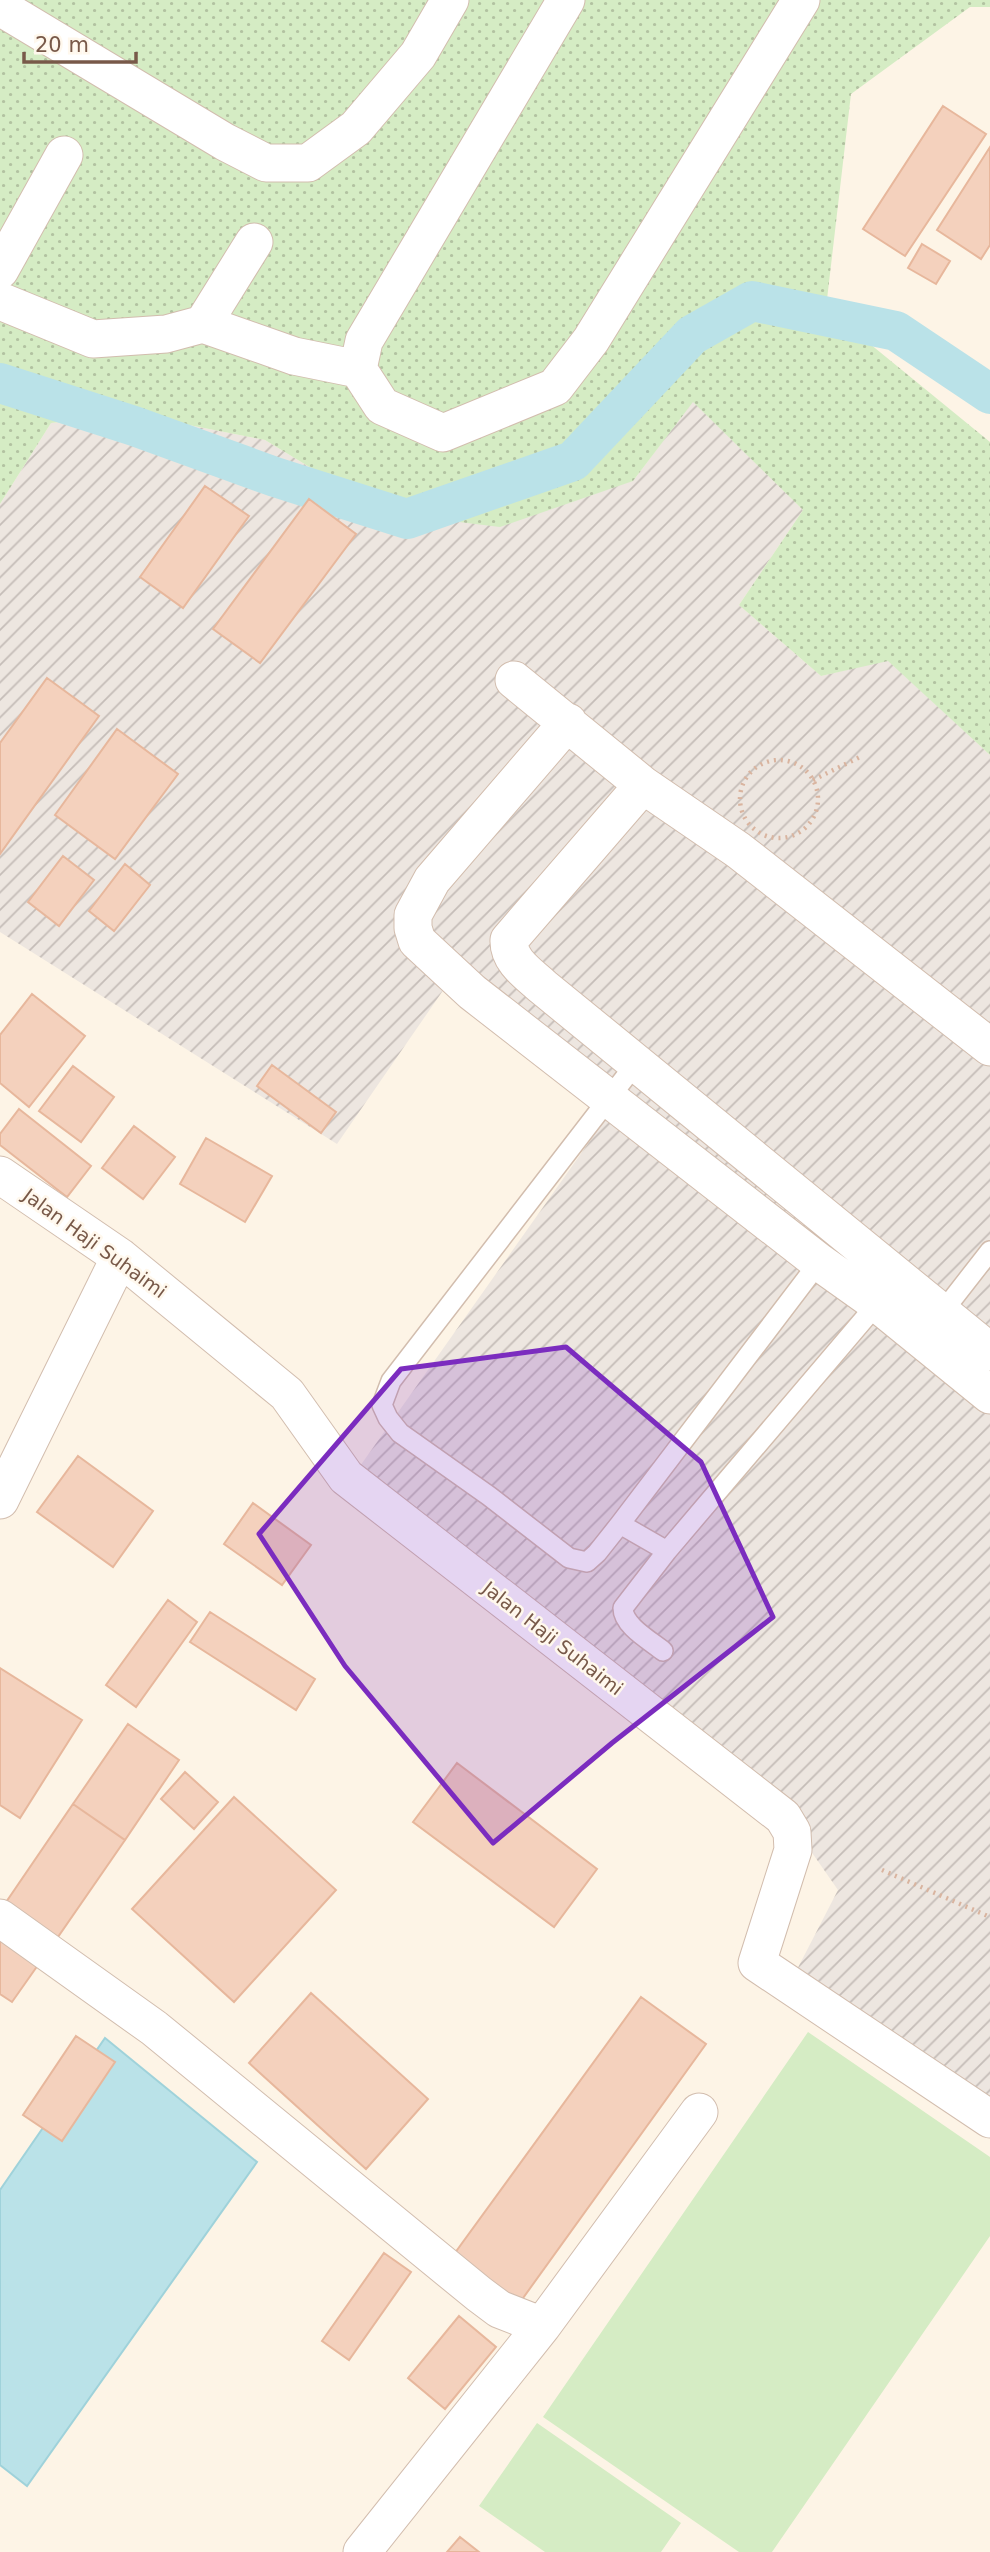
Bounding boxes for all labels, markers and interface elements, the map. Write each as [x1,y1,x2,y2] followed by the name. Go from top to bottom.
[24,21,136,65] scale bar
[35,33,89,57] text: 20 m
[18,1183,171,1302] street label: Jalan Haji Suhaimi
[478,1576,627,1700] street label: Jalan Haji Suhaimi

